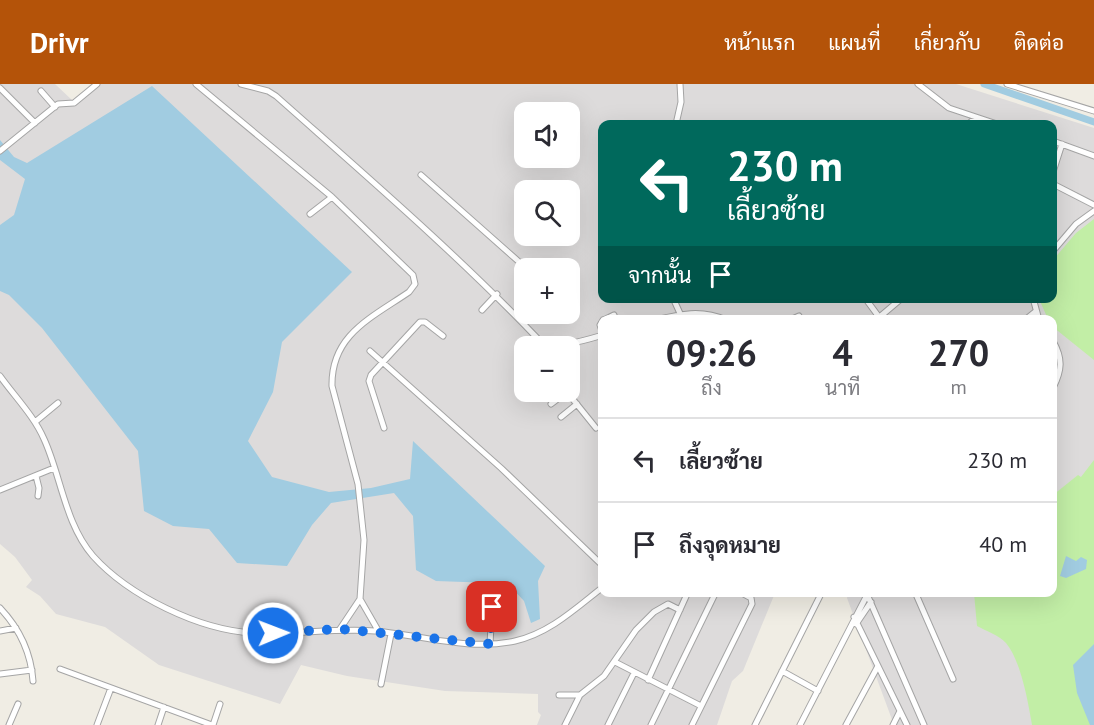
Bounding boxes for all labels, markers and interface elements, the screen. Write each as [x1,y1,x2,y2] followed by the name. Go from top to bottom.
[30,24,89,61] text: Drivr
[724,29,795,56] text: หน้าแรก
[828,29,881,56] text: แผนที่
[914,29,981,56] text: เกี่ยวกับ
[1014,29,1064,56] text: ติดต่อ
[514,102,580,402] map controls
[514,102,580,168] button: sound
[727,138,843,193] text: 230 m
[628,144,706,222] icon: left
[514,180,580,246] button: search
[727,193,825,227] text: เลี้ยวซ้าย
[514,258,580,324] button: +
[704,258,737,291] icon: arrive
[628,261,692,289] text: จากนั้น
[666,329,757,376] text: 09:26
[832,329,853,376] text: 4
[928,329,989,376] text: 270
[514,336,580,402] button: −
[951,374,967,400] text: m
[701,375,722,401] text: ถึง
[825,375,860,401] text: นาที
[628,444,661,477] icon: left
[967,446,1027,474] text: 230 m
[679,447,763,475] text: เลี้ยวซ้าย
[628,528,661,561] icon: arrive
[979,530,1027,558] text: 40 m
[679,531,781,559] text: ถึงจุดหมาย
[466,581,517,632] pin
[475,590,508,623] icon: arrive
[241,601,305,665] position arrow

